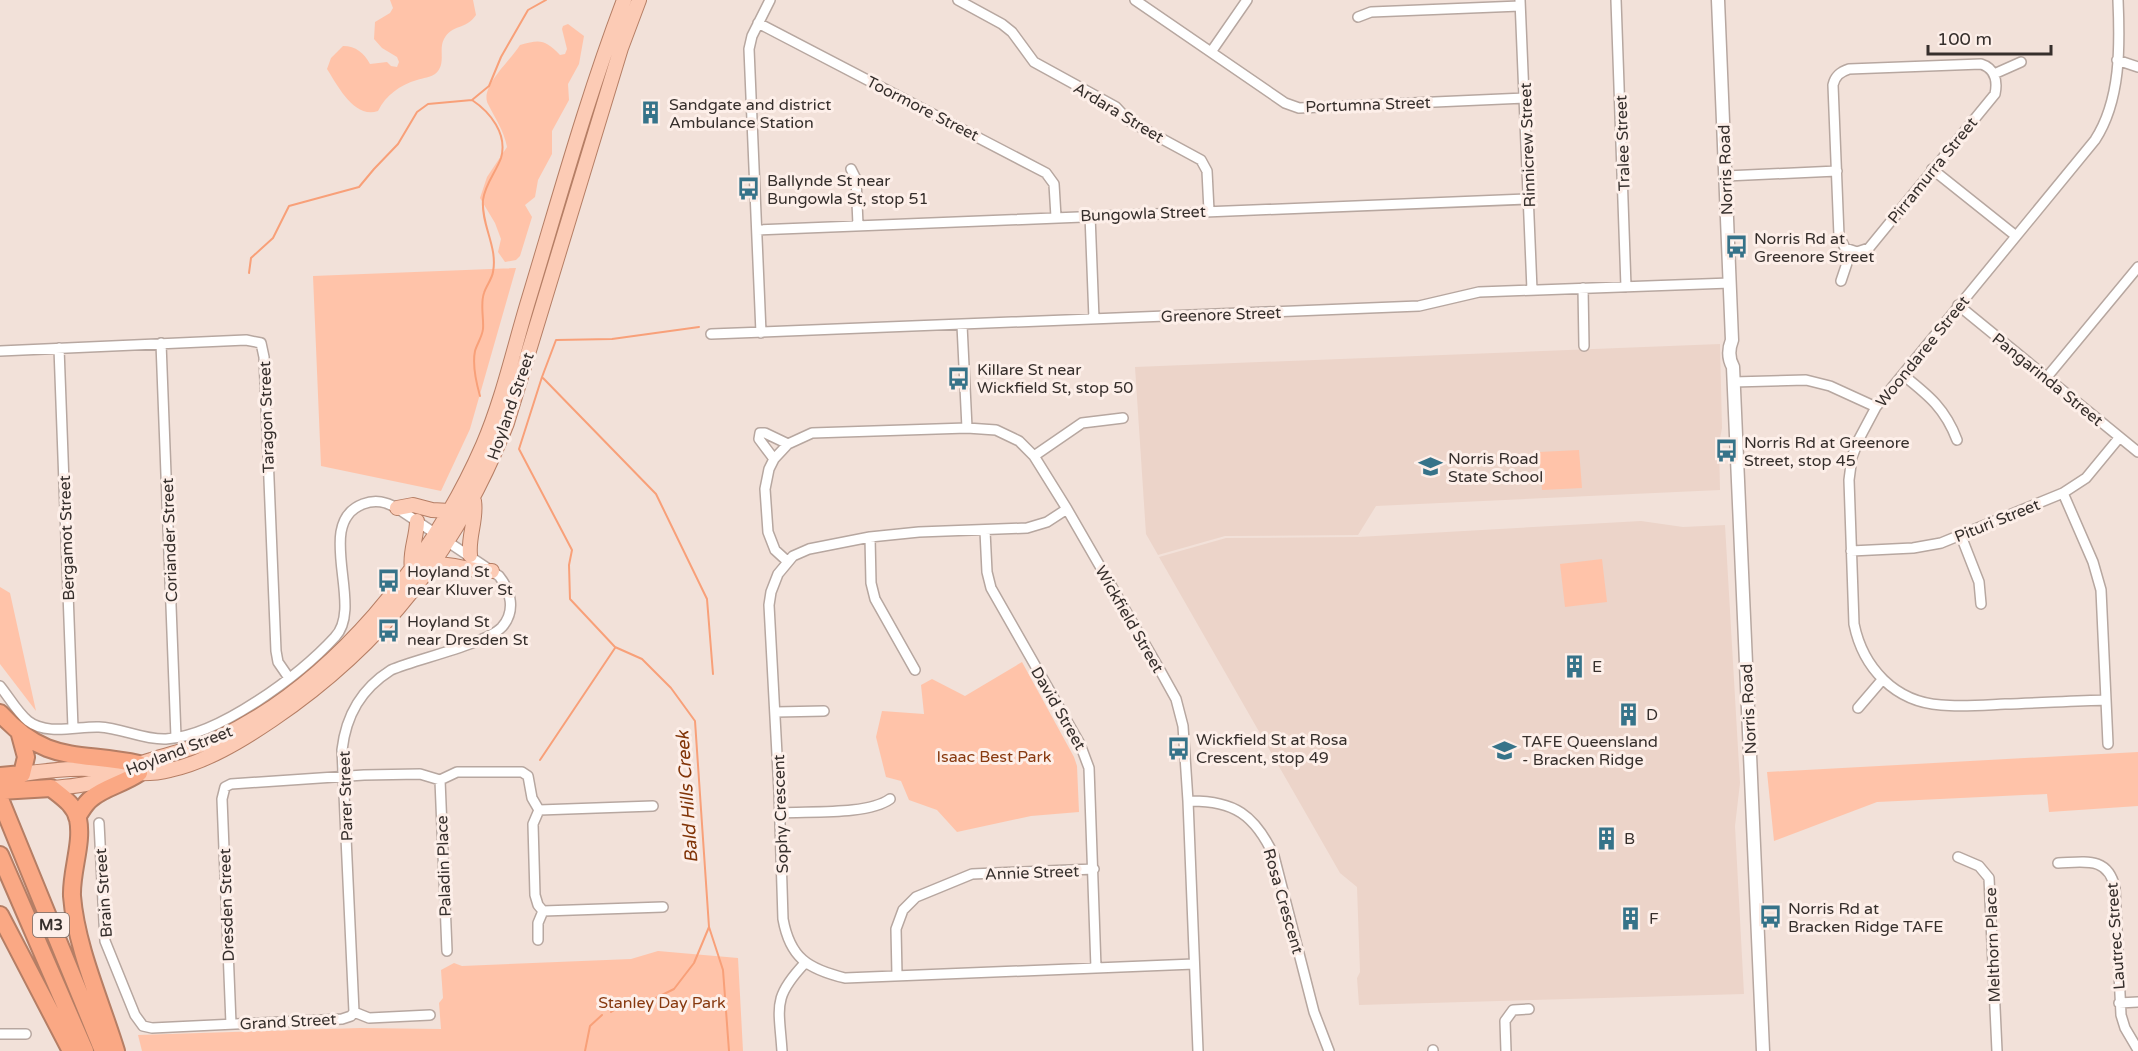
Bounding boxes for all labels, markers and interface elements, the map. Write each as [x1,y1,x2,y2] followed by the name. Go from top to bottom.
[1928,18,2051,56] scale bar
[1937,28,1992,50] text: 100 m
[863,72,982,146] street label: Toormore Street
[1070,78,1167,148] street label: Ardara Street
[1516,82,1540,208] street label: Rinnicrew Street
[1305,93,1431,117] street label: Portumna Street
[669,95,831,133] place label: Sandgate and district Ambulance Station
[1611,95,1635,191] street label: Tralee Street
[638,100,664,126] building icon: Sandgate and district Ambulance Station
[1884,113,1982,228] street label: Pirramurra Street
[1714,124,1738,216] street label: Norris Road
[767,171,929,209] place label: Ballynde St near Bungowla St, stop 51
[736,176,762,202] bus stop icon: Ballynde St near Bungowla St, stop 51
[1080,202,1206,226] street label: Bungowla Street
[1754,229,1874,267] place label: Norris Rd at Greenore Street
[1723,234,1749,260] bus stop icon: Norris Rd at Greenore Street
[1872,292,1974,411] street label: Woondaree Street
[1161,303,1282,327] street label: Greenore Street
[1988,329,2107,431] street label: Pangarinda Street
[483,350,539,463] street label: Hoyland Street
[977,360,1133,398] place label: Killare St near Wickfield St, stop 50
[255,361,279,473] street label: Taragon Street
[946,365,972,391] bus stop icon: Killare St near Wickfield St, stop 50
[1744,433,1910,471] place label: Norris Rd at Greenore Street, stop 45
[1713,438,1739,464] bus stop icon: Norris Rd at Greenore Street, stop 45
[1448,449,1543,487] place label: Norris Road State School
[1417,454,1443,480] school or university icon: Norris Road State School
[55,475,79,601] street label: Bergamot Street
[158,477,182,603] street label: Coriander Street
[1952,495,2043,547] street label: Pituri Street
[407,562,513,600] place label: Hoyland St near Kluver St
[1090,562,1168,677] street label: Wickfield Street
[376,567,402,593] bus stop icon: Hoyland St near Kluver St
[407,612,528,650] place label: Hoyland St near Dresden St
[376,617,402,643] bus stop icon: Hoyland St near Dresden St
[1561,653,1587,679] building icon: E
[1592,657,1602,677] place label: E
[1026,663,1090,754] street label: David Street
[1737,663,1761,755] street label: Norris Road
[1615,701,1641,727] building icon: D
[1646,705,1658,725] place label: D
[123,721,236,780] street label: Hoyland Street
[671,729,703,864] water label: Bald Hills Creek
[1196,730,1347,768] place label: Wickfield St at Rosa Crescent, stop 49
[1522,732,1658,770] place label: TAFE Queensland - Bracken Ridge
[1165,735,1191,761] bus stop icon: Wickfield St at Rosa Crescent, stop 49
[1491,737,1517,763] school or university icon: TAFE Queensland - Bracken Ridge
[937,747,1052,767] park label: Isaac Best Park
[334,750,358,841] street label: Parer Street
[769,754,793,874] street label: Sophy Crescent
[432,815,456,917] street label: Paladin Place
[1593,825,1619,851] building icon: B
[1624,829,1635,849] place label: B
[1258,846,1308,956] street label: Rosa Crescent
[91,847,117,938] street label: Brain Street
[215,848,239,962] street label: Dresden Street
[985,861,1079,885] street label: Annie Street
[2102,882,2130,990] street label: Lautrec Street
[1981,887,2005,1003] street label: Melthorn Place
[1788,899,1944,937] place label: Norris Rd at Bracken Ridge TAFE
[1757,904,1783,930] bus stop icon: Norris Rd at Bracken Ridge TAFE
[1618,905,1644,931] building icon: F
[1649,909,1659,929] place label: F
[33,913,69,937] road number: M3
[598,993,726,1013] park label: Stanley Day Park
[239,1009,337,1035] street label: Grand Street

